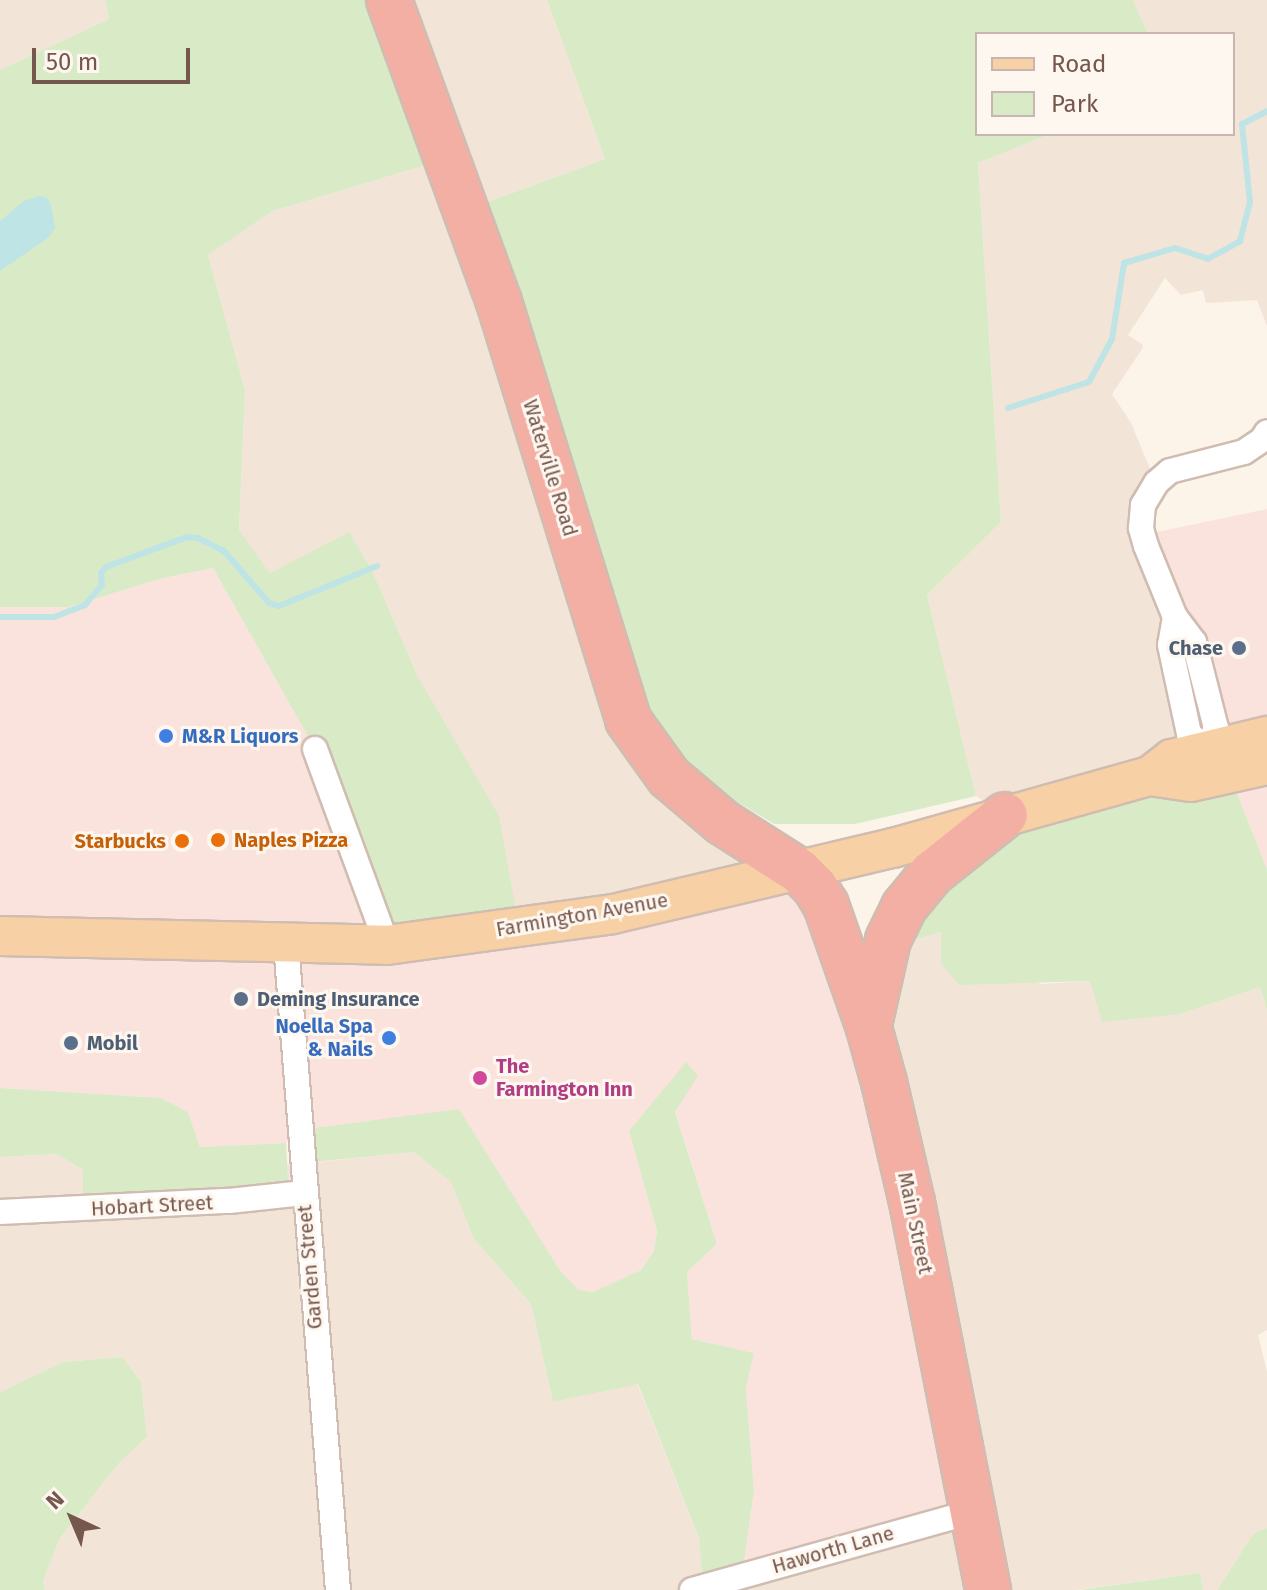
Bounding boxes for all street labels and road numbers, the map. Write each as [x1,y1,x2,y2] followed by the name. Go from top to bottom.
[518,397,582,539] street label: Waterville Road
[494,888,670,942] street label: Farmington Avenue
[893,1170,937,1276] street label: Main Street
[90,1191,214,1221] street label: Hobart Street
[293,1204,327,1330] street label: Garden Street
[769,1521,897,1579] street label: Haworth Lane

